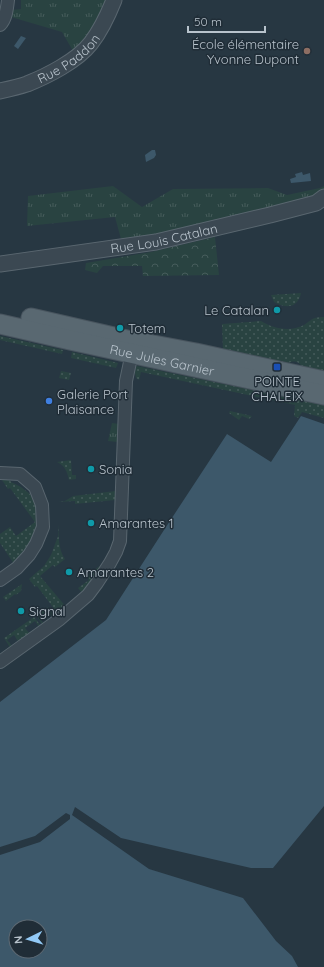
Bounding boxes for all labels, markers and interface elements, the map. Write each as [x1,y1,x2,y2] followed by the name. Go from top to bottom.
[188,8,265,34] scale bar
[194,14,222,29] text: 50 m
[35,31,103,86] street label: Rue Paddon
[192,36,299,67] place label: École élémentaire Yvonne Dupont
[302,46,312,56] marker: École élémentaire Yvonne Dupont
[109,220,219,256] street label: Rue Louis Catalan
[204,302,269,318] place label: Le Catalan
[272,305,282,315] marker: Le Catalan
[128,320,166,336] place label: Totem
[115,323,125,333] marker: Totem
[108,341,216,379] street label: Rue Jules Garnier
[272,362,282,372] marker: POINTE CHALEIX
[251,373,303,404] place label: POINTE CHALEIX
[57,386,128,417] place label: Galerie Port Plaisance
[44,396,54,406] marker: Galerie Port Plaisance
[99,461,132,477] place label: Sonia
[86,464,96,474] marker: Sonia
[99,515,174,531] place label: Amarantes 1
[86,518,96,528] marker: Amarantes 1
[77,564,154,580] place label: Amarantes 2
[64,567,74,577] marker: Amarantes 2
[29,603,66,619] place label: Signal
[16,606,26,616] marker: Signal
[8,919,48,959] north arrow
[11,935,25,945] text: N

